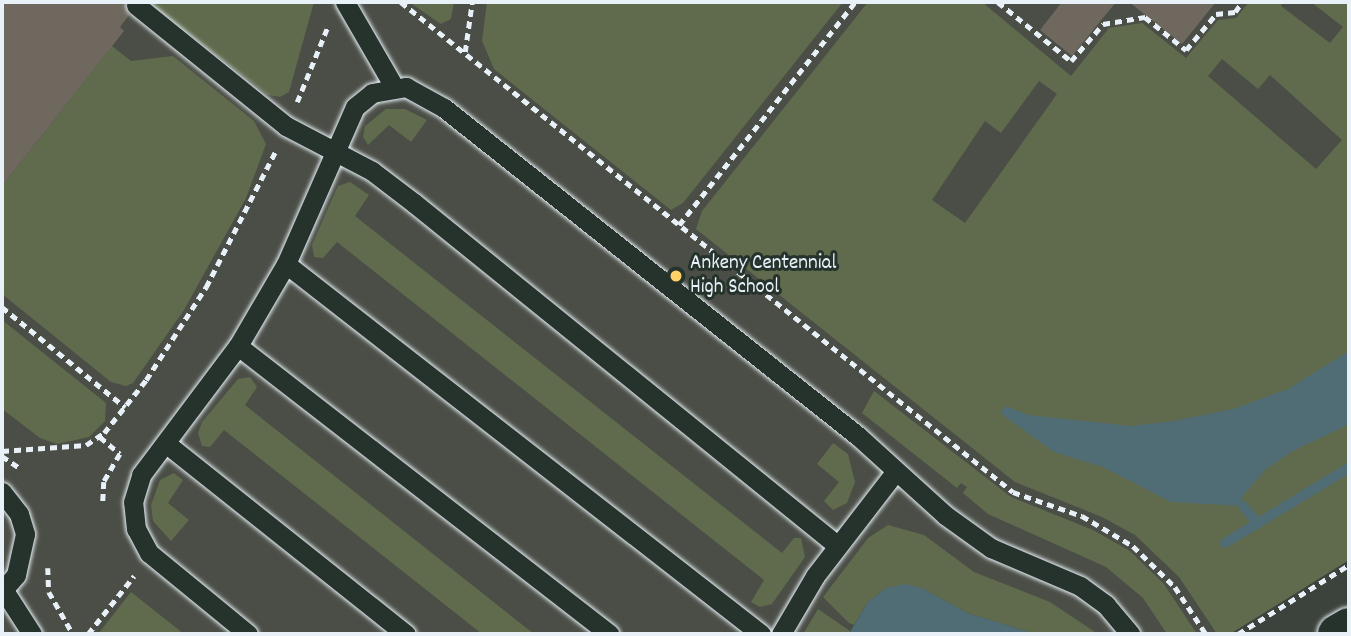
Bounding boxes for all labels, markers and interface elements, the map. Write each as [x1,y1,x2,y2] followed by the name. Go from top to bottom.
[690,251,836,301] place label: Ankeny Centennial High School
[668,268,684,284] marker: Ankeny Centennial High School

